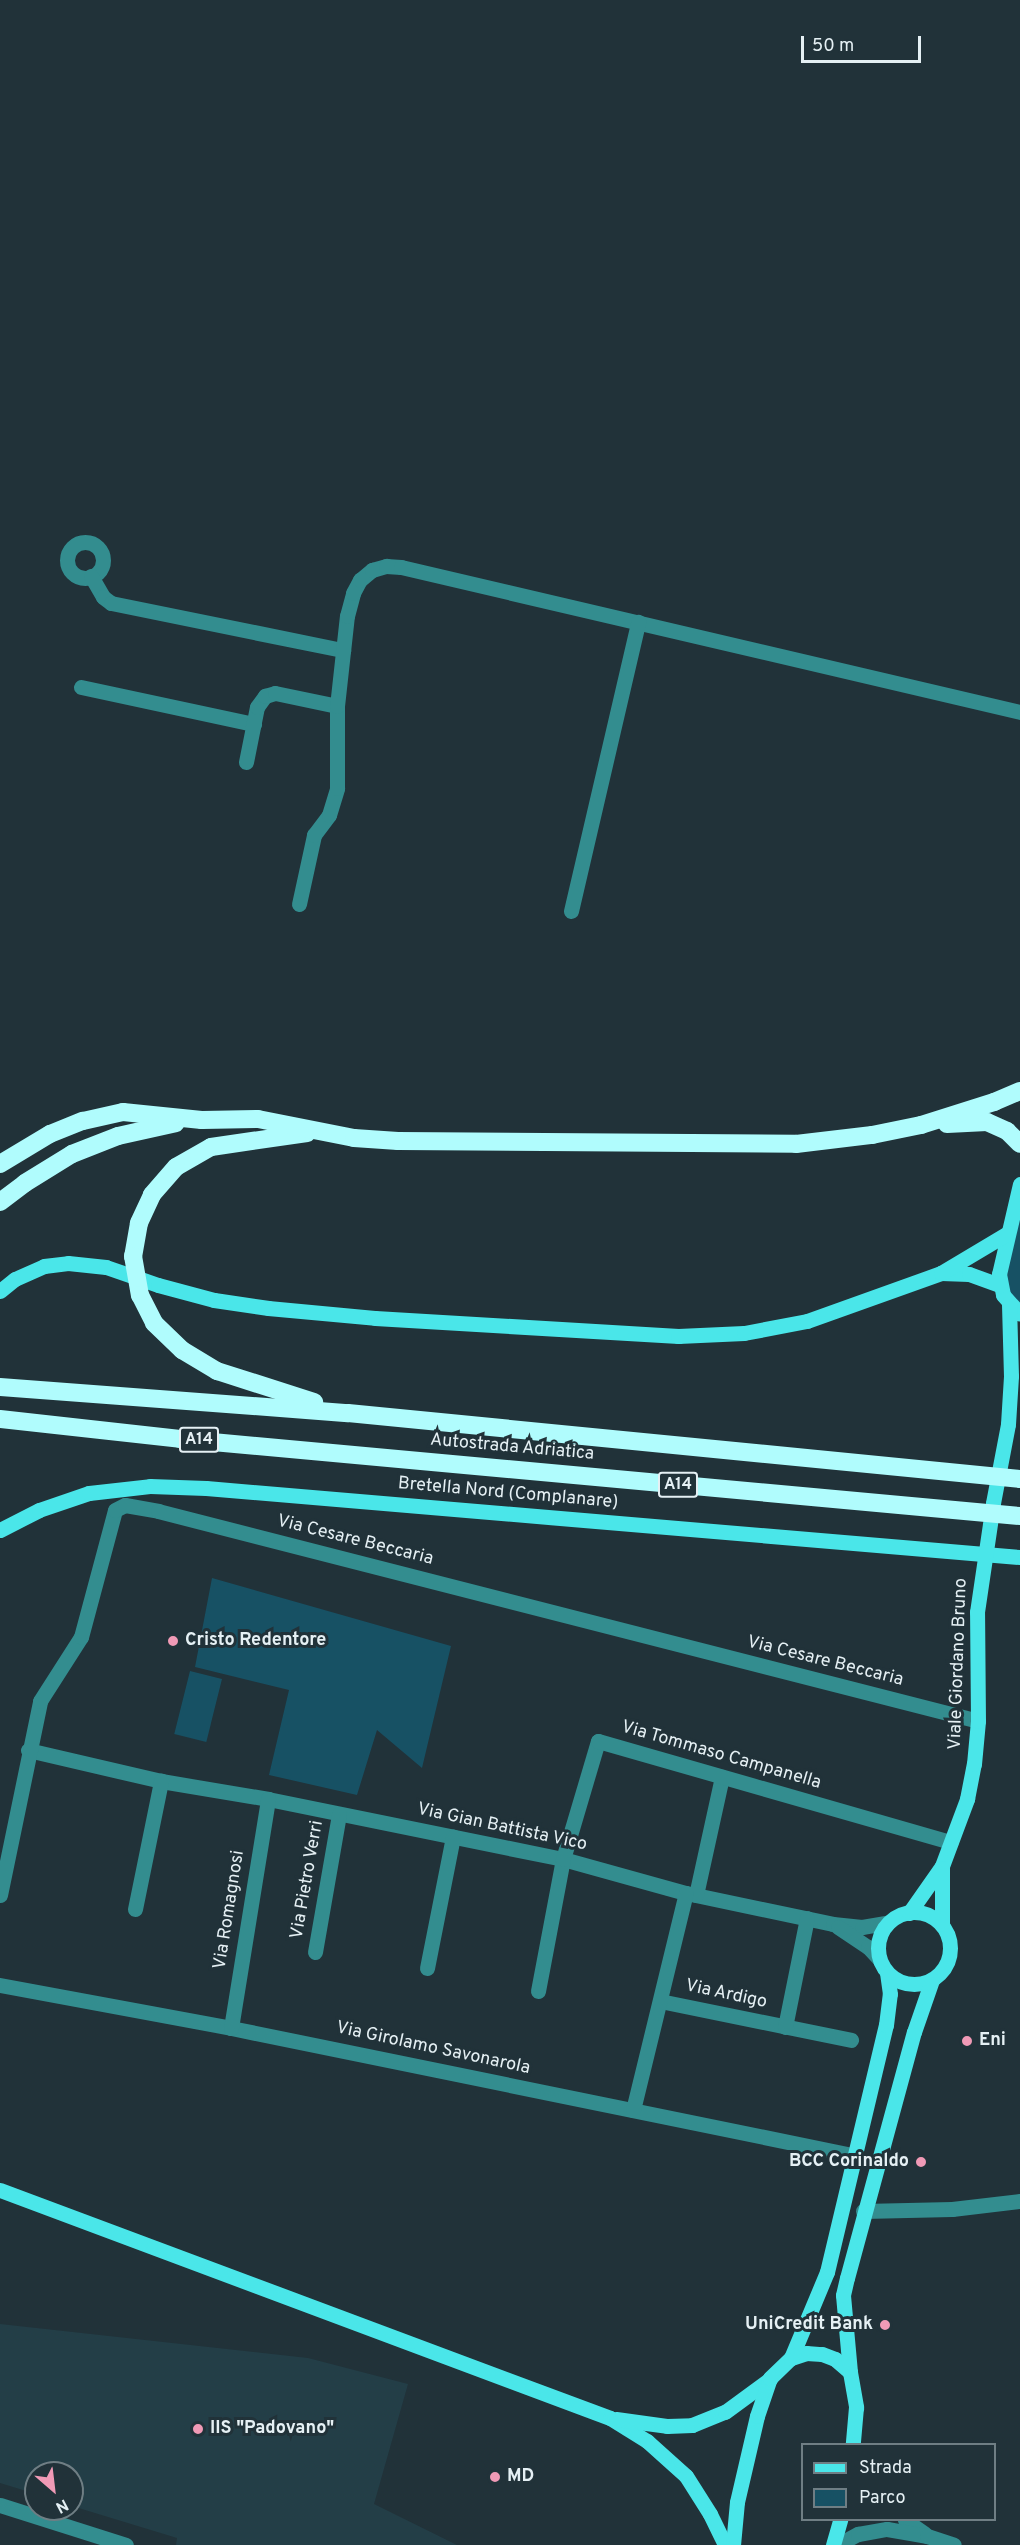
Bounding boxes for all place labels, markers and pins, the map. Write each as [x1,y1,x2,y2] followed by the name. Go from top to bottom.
[185,1630,326,1652] place label: Cristo Redentore
[166,1634,180,1648] marker: Cristo Redentore
[979,2030,1006,2052] place label: Eni
[960,2034,974,2048] marker: Eni
[789,2151,909,2173] place label: BCC Corinaldo
[914,2155,928,2169] marker: BCC Corinaldo
[745,2314,873,2336] place label: UniCredit Bank
[878,2318,892,2332] marker: UniCredit Bank
[210,2418,334,2440] place label: IIS "Padovano"
[191,2422,205,2436] marker: IIS "Padovano"
[507,2466,534,2488] place label: MD
[488,2470,502,2484] marker: MD

